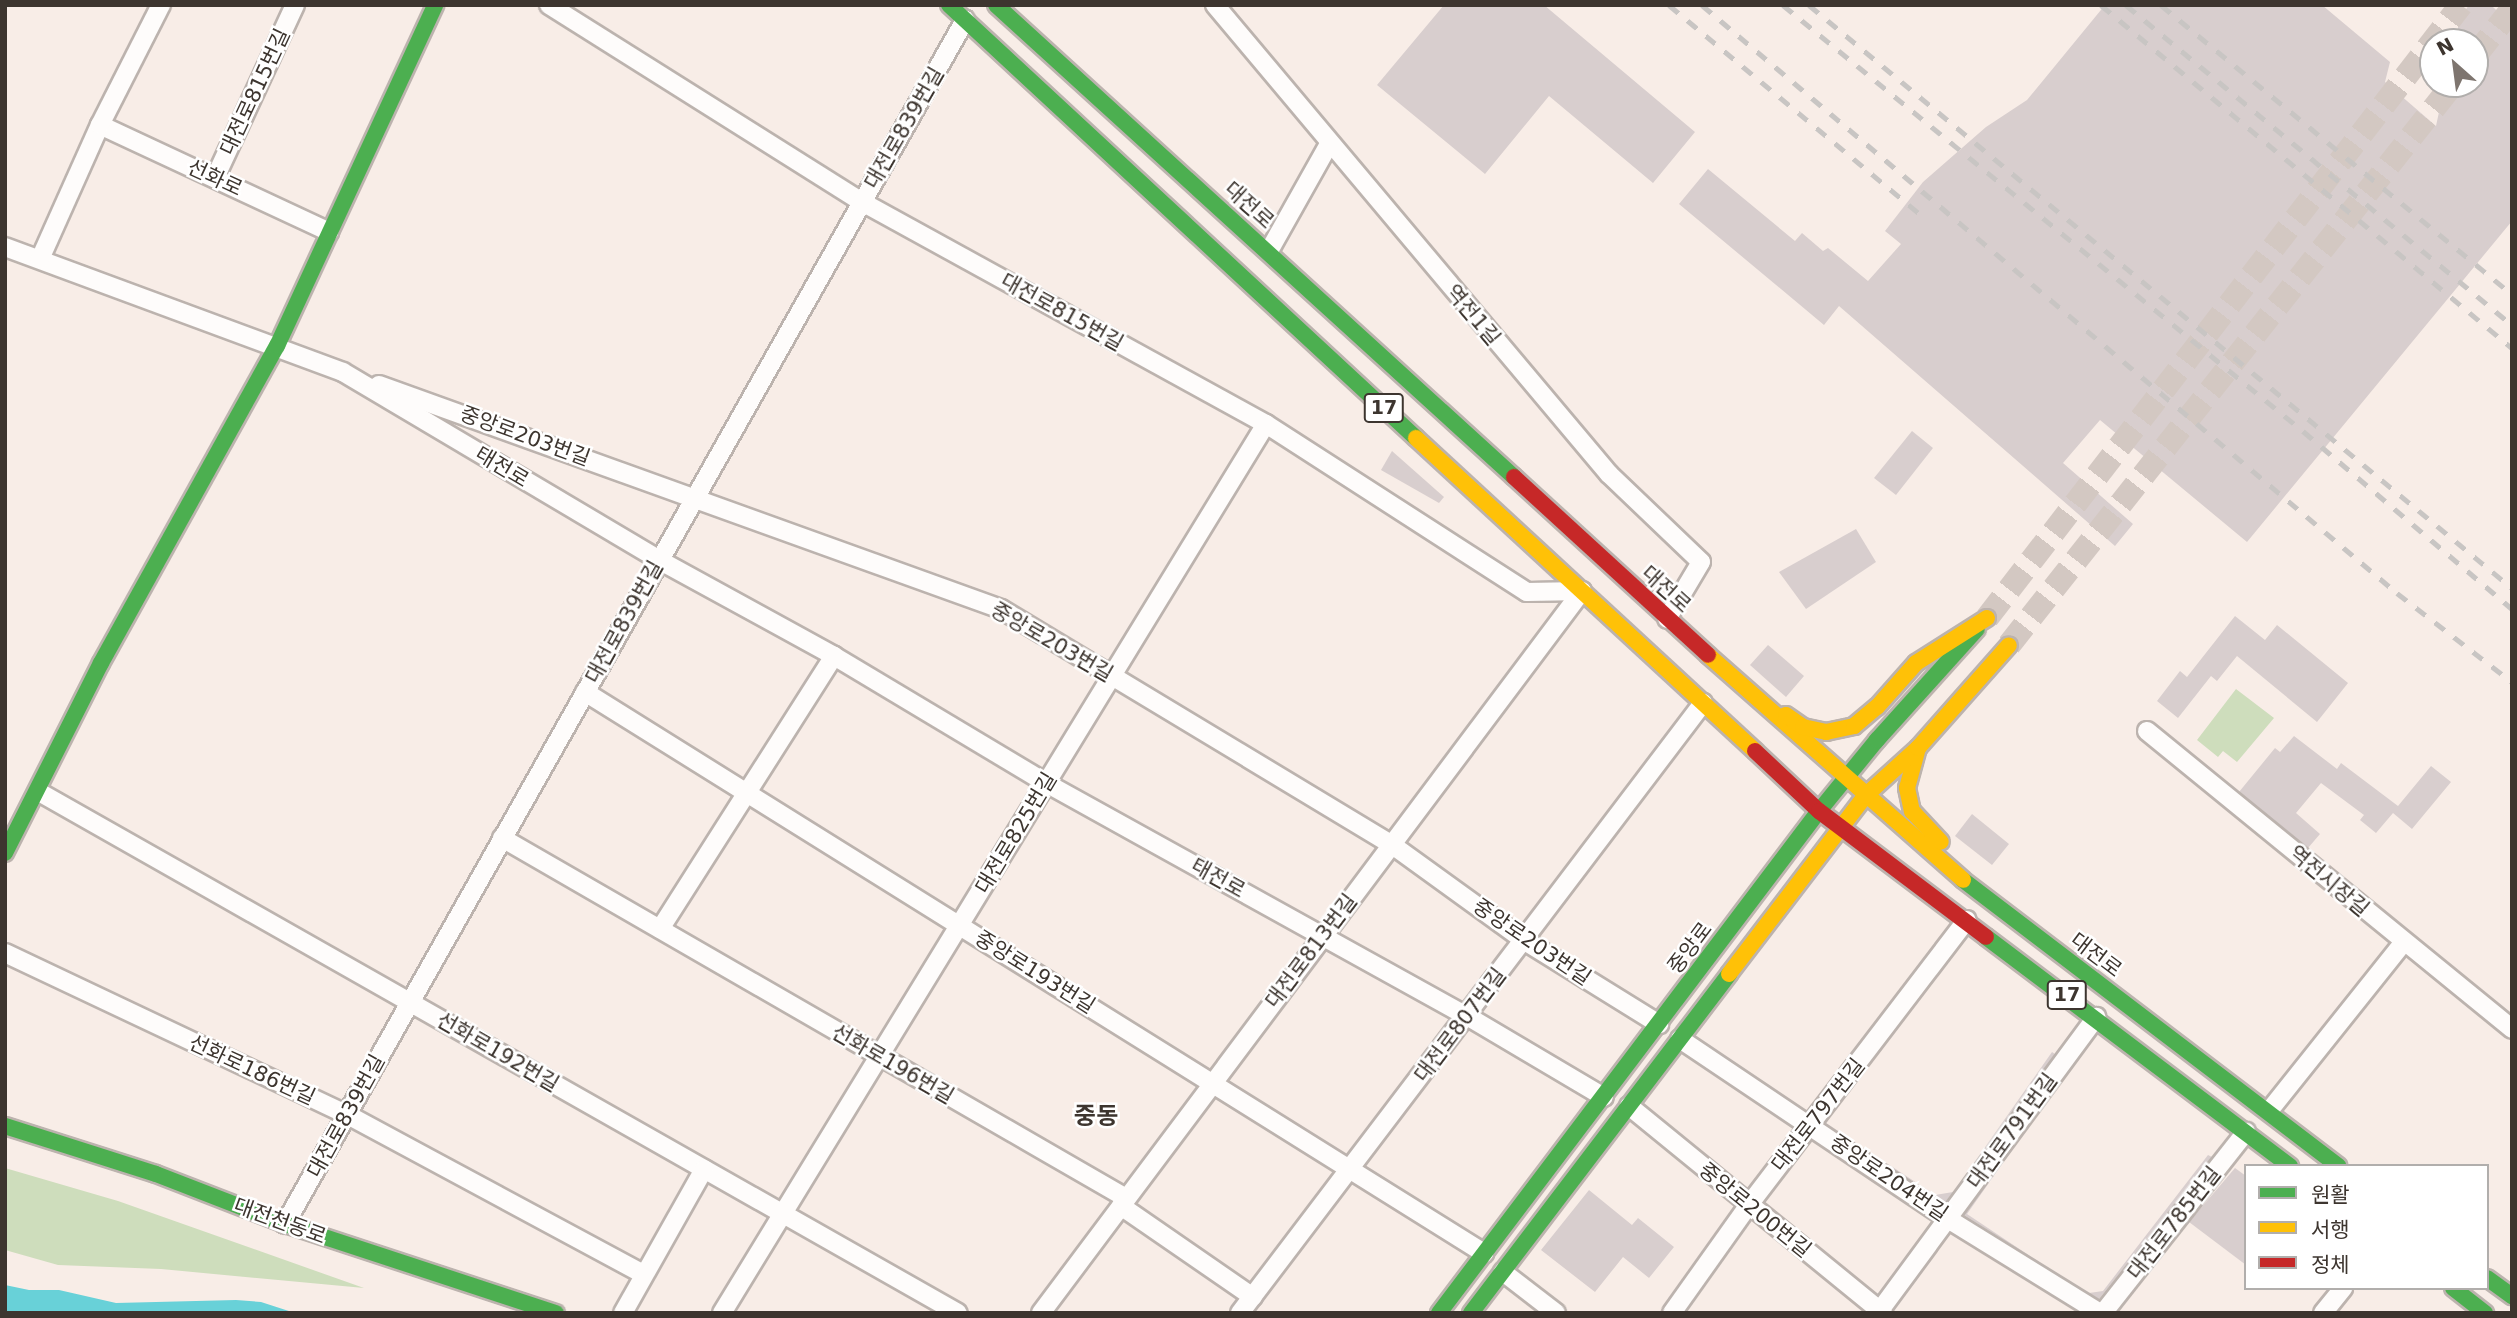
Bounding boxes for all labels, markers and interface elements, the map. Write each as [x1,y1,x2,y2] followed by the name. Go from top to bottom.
[215,25,295,159] street label: 대전로815번길
[2419,28,2489,98] north arrow
[2433,33,2457,60] text: N
[859,63,949,193] street label: 대전로839번길
[183,154,247,202] street label: 선화로
[1219,176,1279,234] street label: 대전로
[996,268,1128,356] street label: 대전로815번길
[1440,280,1506,350] street label: 역전1길
[1363,392,1405,424] road number: 17
[456,401,594,471] street label: 중앙로203번길
[471,441,533,493] street label: 태전로
[580,556,668,688] street label: 대전로839번길
[1636,560,1696,618] street label: 대전로
[987,597,1117,687] street label: 중앙로203번길
[970,768,1062,898] street label: 대전로825번길
[2284,840,2374,922] street label: 역전시장길
[1187,853,1249,903] street label: 태전로
[1260,889,1362,1013] street label: 대전로813번길
[1468,893,1596,991] street label: 중앙로203번길
[1662,917,1718,979] street label: 중앙로
[970,925,1100,1019] street label: 중앙로193번길
[2065,927,2127,983] street label: 대전로
[1409,963,1511,1087] street label: 대전로807번길
[2046,979,2088,1010] road number: 17
[433,1007,563,1097] street label: 선화로192번길
[828,1019,958,1109] street label: 선화로196번길
[185,1030,319,1110] street label: 선화로186번길
[302,1050,390,1182] street label: 대전로839번길
[1766,1053,1870,1177] street label: 대전로797번길
[1962,1068,2062,1194] street label: 대전로791번길
[1074,1103,1118,1131] district label: 중동
[1825,1129,1953,1227] street label: 중앙로204번길
[1694,1157,1816,1263] street label: 중앙로200번길
[2122,1161,2226,1285] street label: 대전로785번길
[2244,1164,2489,1290] legend
[2311,1183,2350,1207] text: 원활
[230,1193,330,1249] street label: 대전천동로
[2311,1218,2350,1242] text: 서행
[2311,1253,2350,1277] text: 정체

